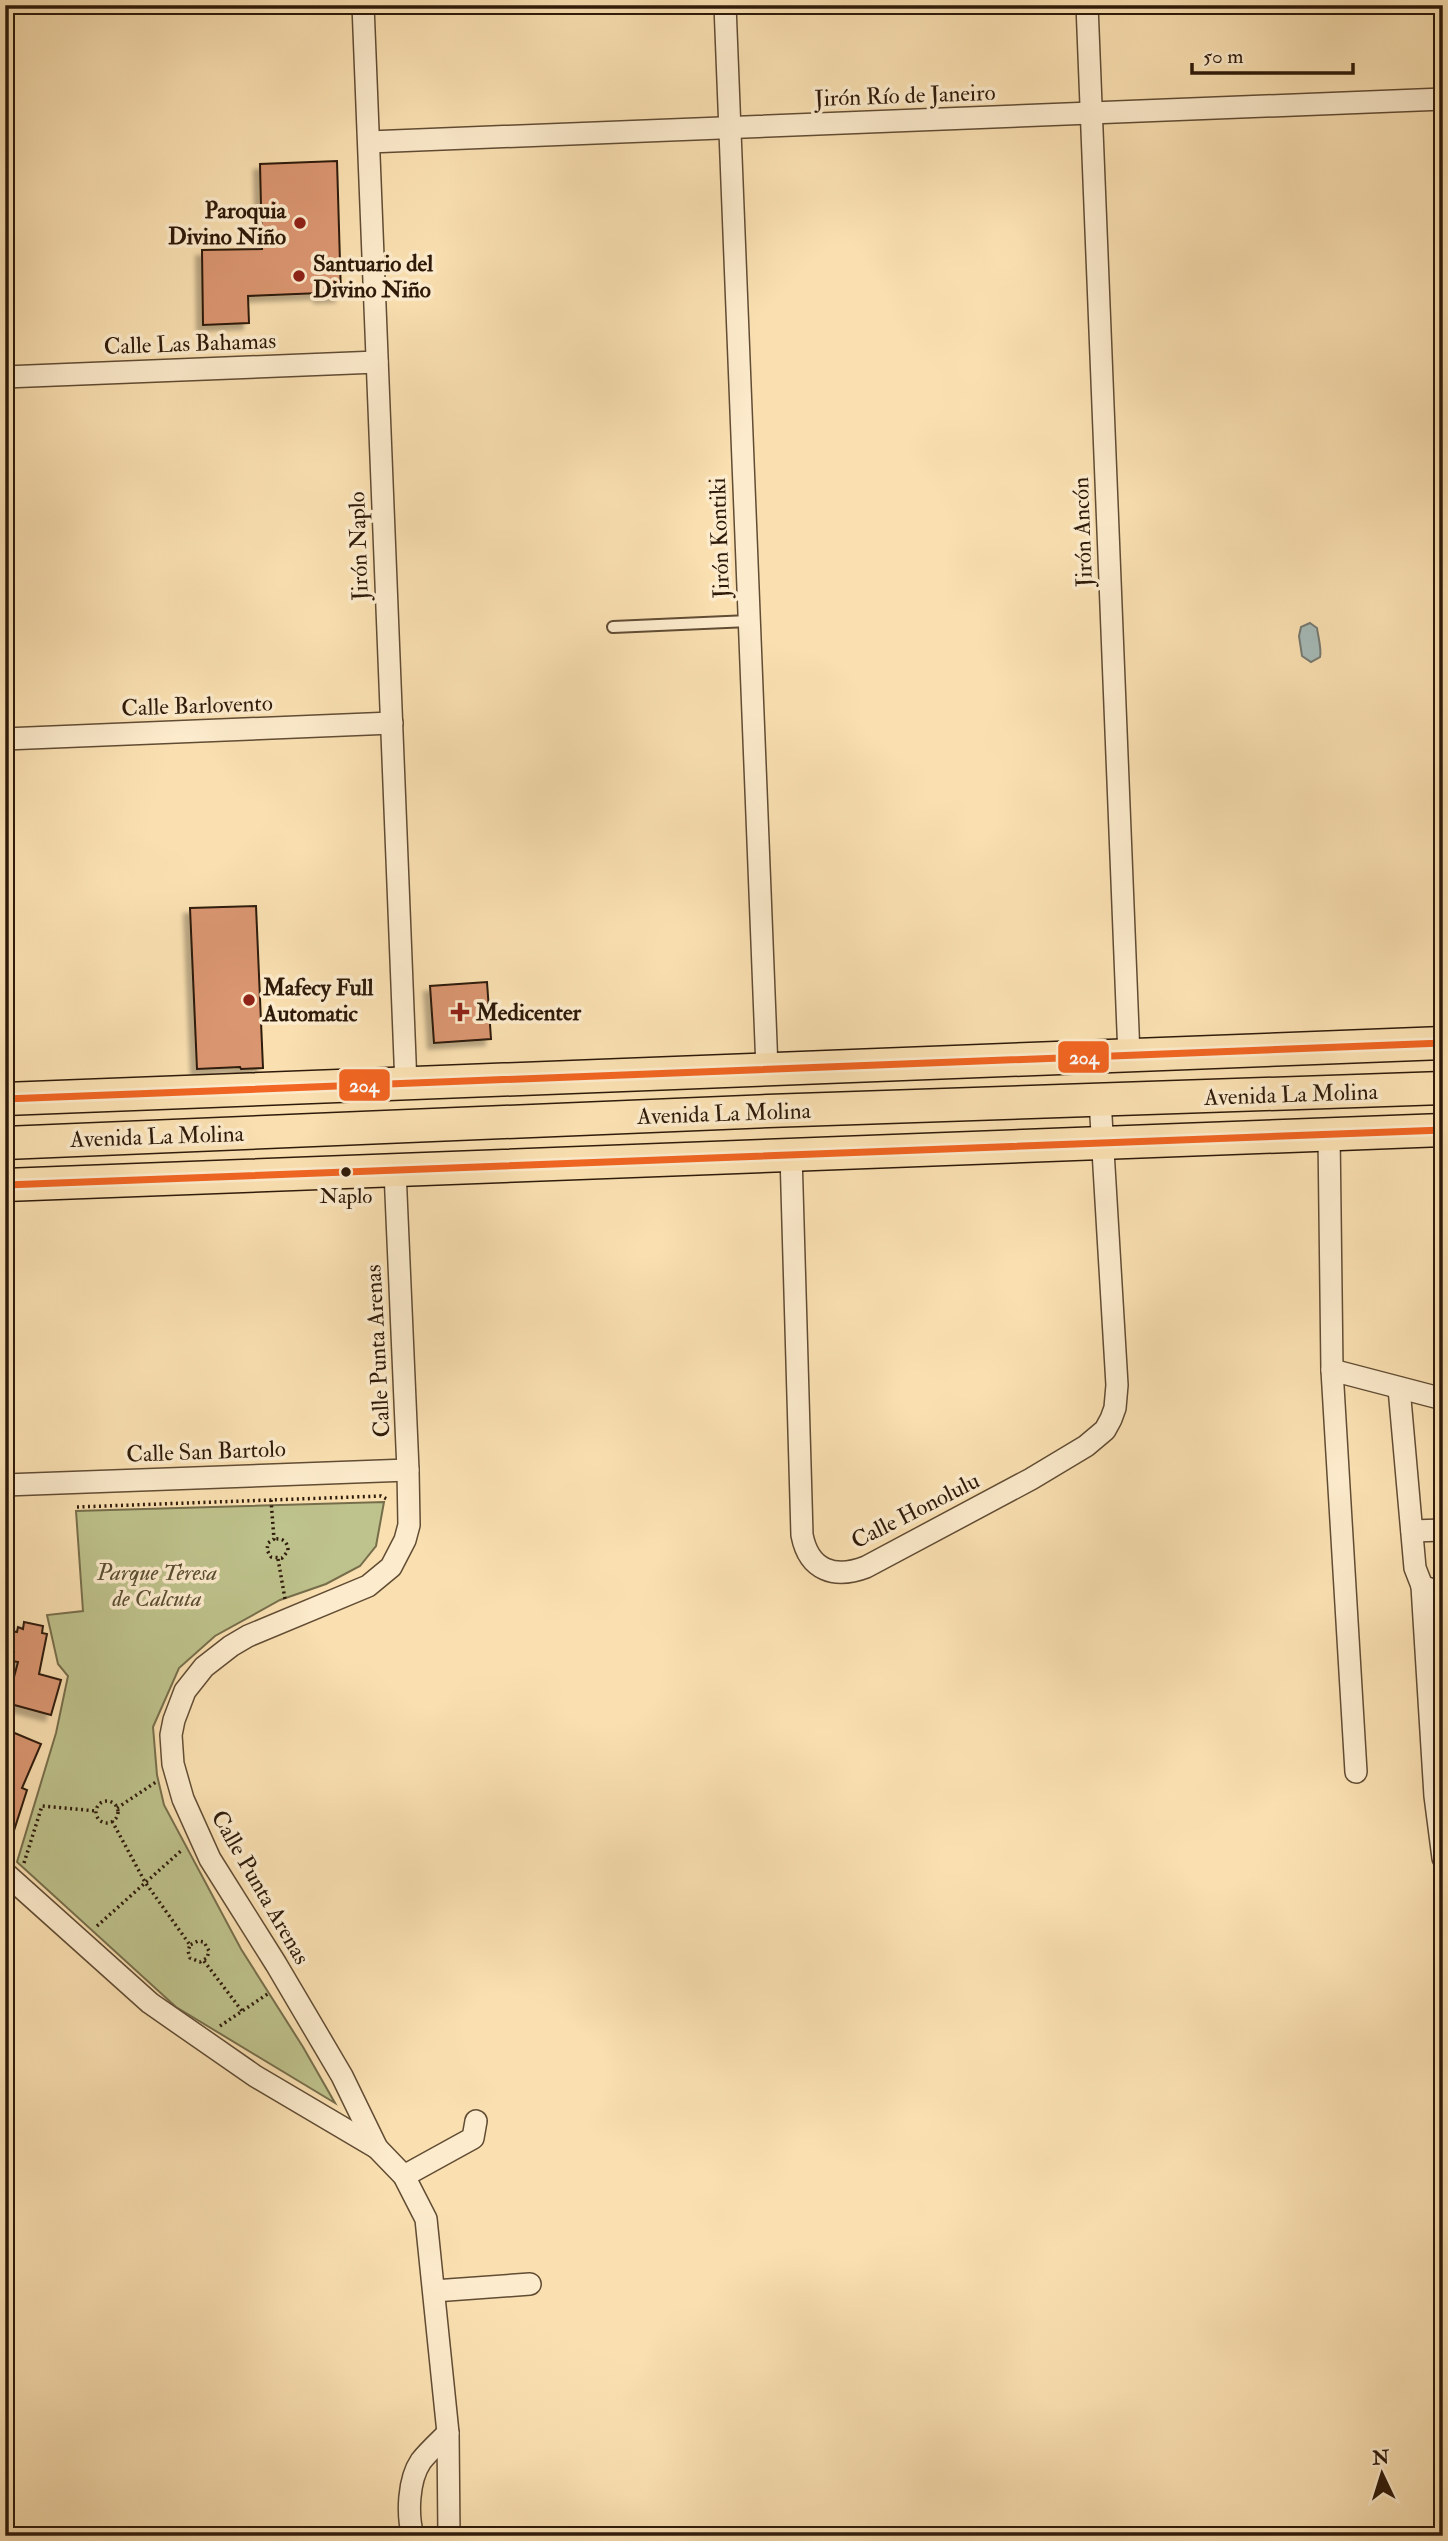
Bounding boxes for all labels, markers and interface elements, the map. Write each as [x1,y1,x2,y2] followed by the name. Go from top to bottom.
[1192,32,1354,76] scale bar
[1203,43,1244,70] text: 50 m
[813,78,996,113] street label: Jirón Río de Janeiro
[168,196,288,251] place label: Paroquia Divino Niño
[292,215,308,231] marker: Paroquia Divino Niño
[313,249,434,304] place label: Santuario del Divino Niño
[291,268,307,284] marker: Santuario del Divino Niño
[103,326,277,361] street label: Calle Las Bahamas
[1066,476,1099,589] street label: Jirón Ancón
[703,477,736,600] street label: Jirón Kontiki
[342,491,376,602] street label: Jirón Naplo
[121,688,273,723] street label: Calle Barlovento
[262,973,374,1028] place label: Mafecy Full Automatic
[241,992,257,1008] marker: Mafecy Full Automatic
[475,998,581,1027] place label: Medicenter
[450,1002,470,1022] marker: Medicenter
[1057,1040,1110,1074] line badge: 204
[1069,1046,1101,1070] text: 204
[338,1068,391,1102] line badge: 204
[349,1074,381,1098] text: 204
[1203,1077,1379,1112] street label: Avenida La Molina
[636,1096,812,1131] street label: Avenida La Molina
[69,1119,245,1154] street label: Avenida La Molina
[339,1165,353,1179] marker: Naplo
[320,1183,372,1210] place label: Naplo
[358,1264,397,1438] street label: Calle Punta Arenas
[126,1434,286,1469] street label: Calle San Bartolo
[846,1466,984,1555] street label: Calle Honolulu
[96,1558,218,1613] park label: Parque Teresa de Calcuta
[205,1805,316,1970] street label: Calle Punta Arenas
[1346,2440,1416,2510] north arrow
[1371,2445,1391,2471] text: N

